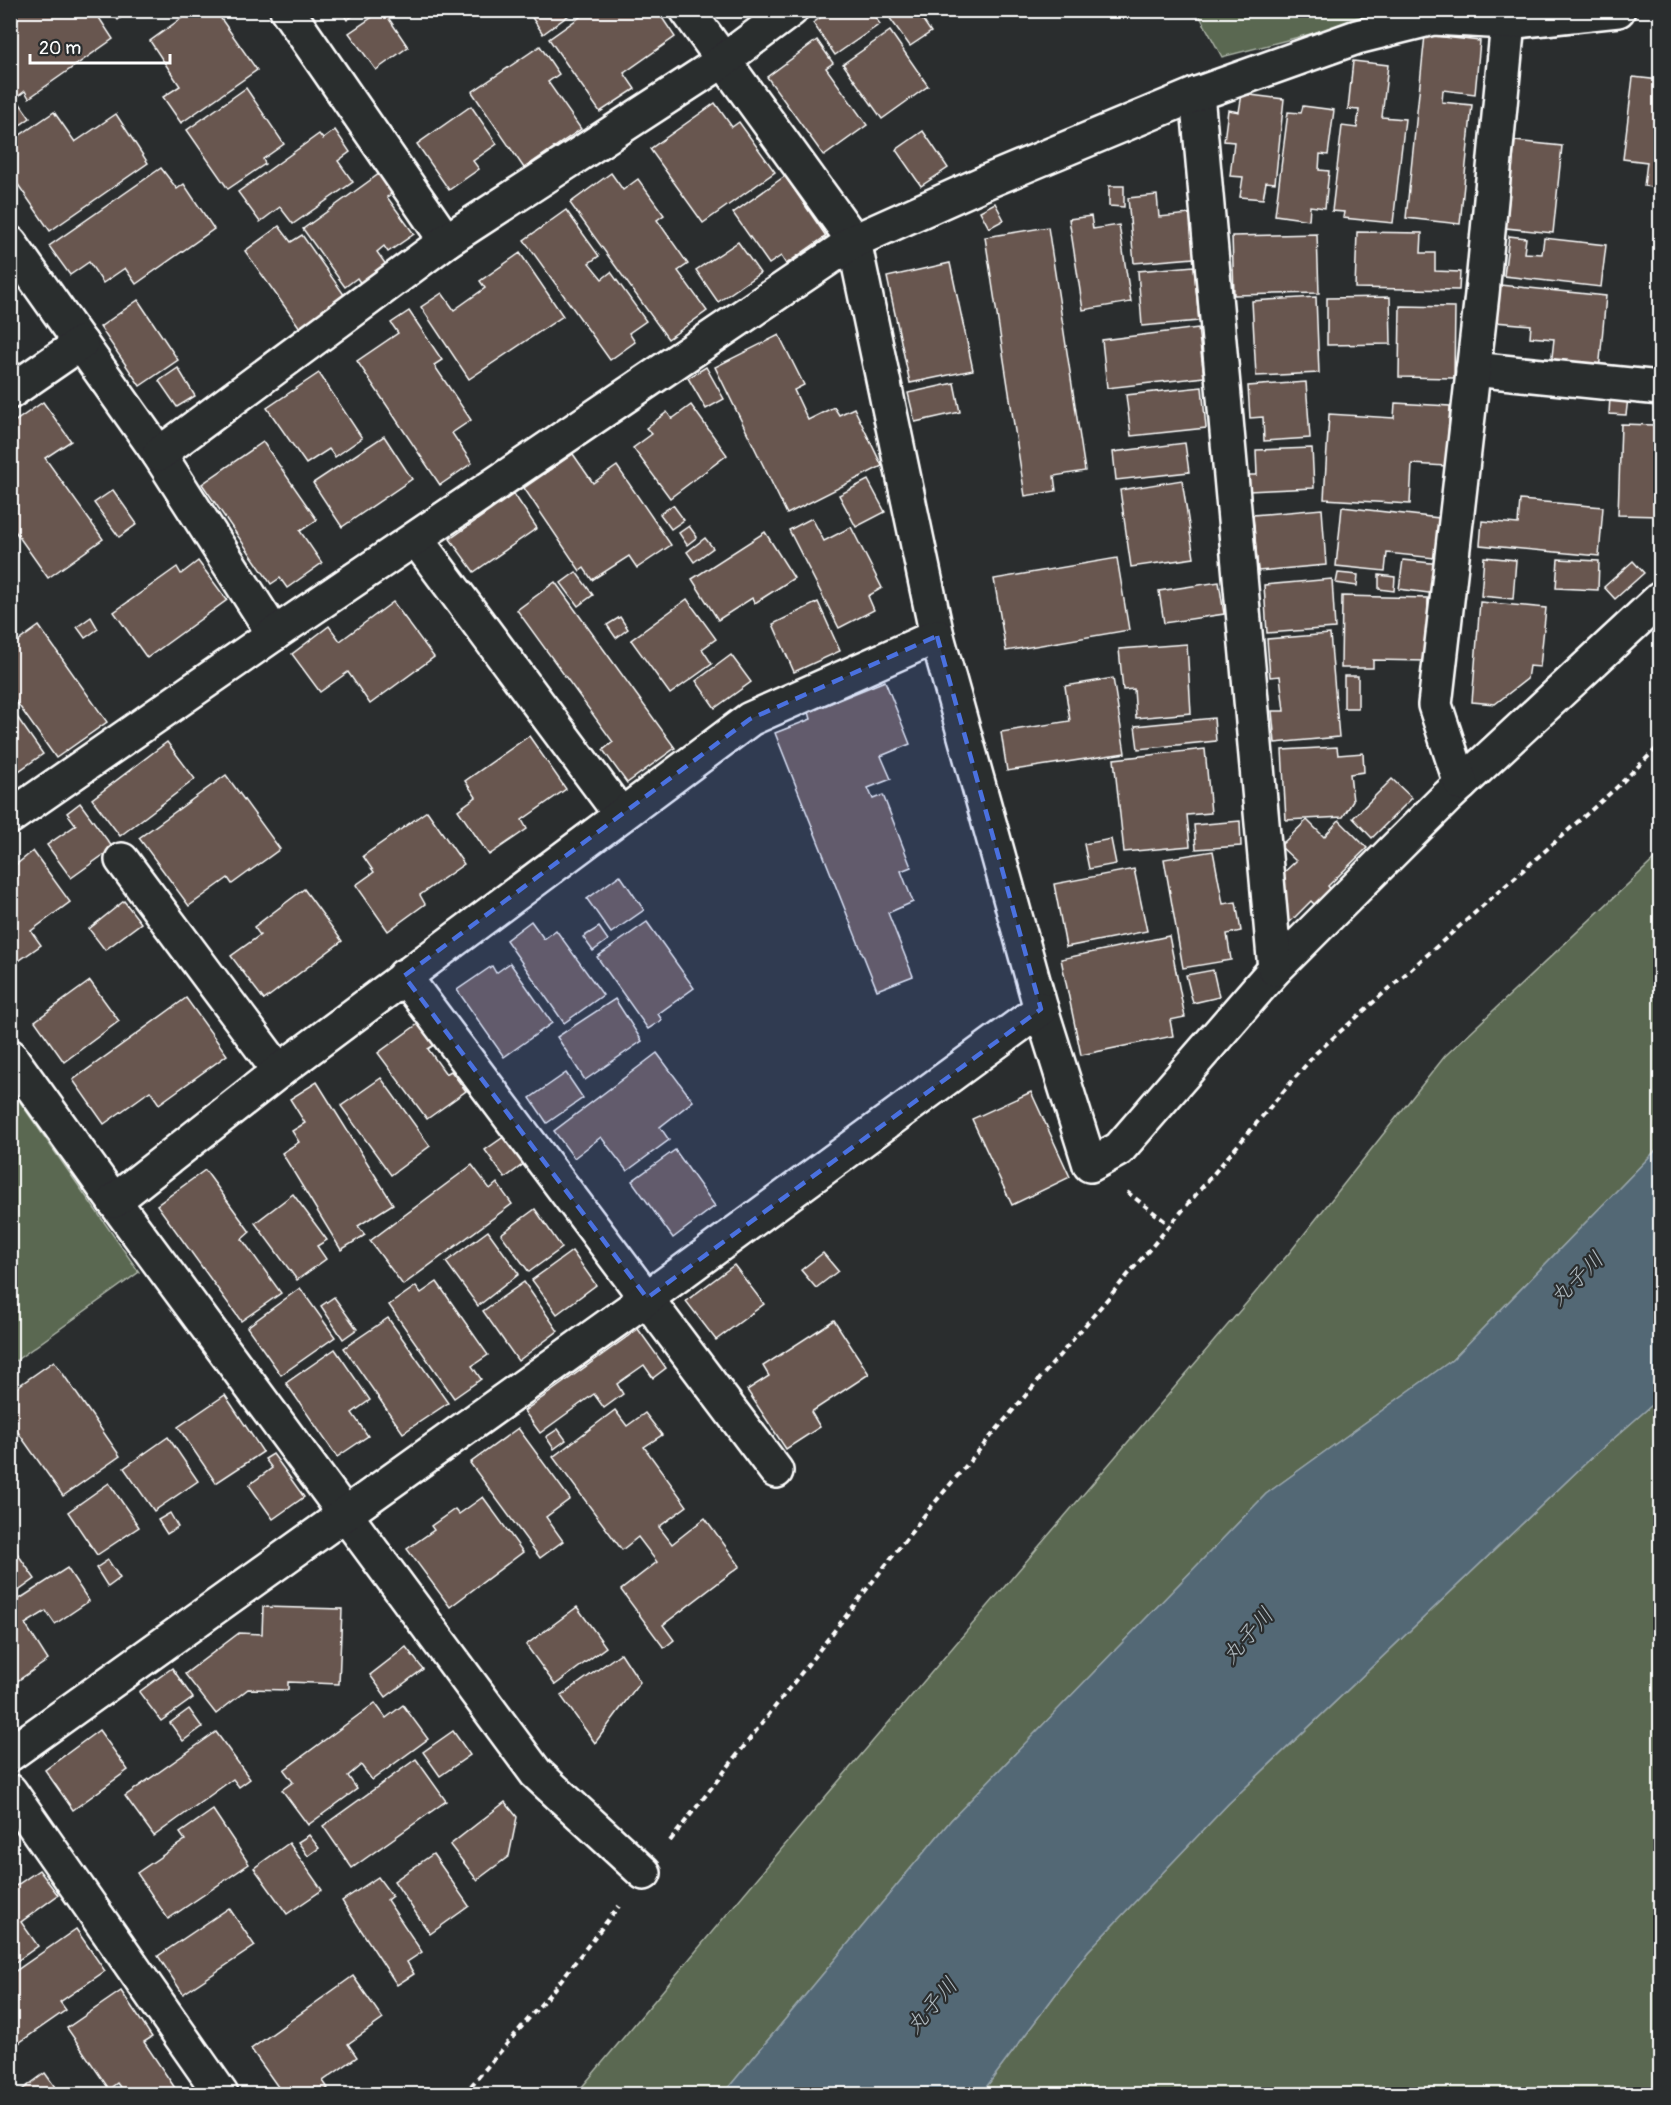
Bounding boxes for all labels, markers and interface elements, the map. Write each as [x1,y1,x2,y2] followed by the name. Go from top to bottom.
[30,27,170,65] scale bar
[39,37,81,60] text: 20 m
[1543,1245,1610,1312] water label: 丸子川
[1216,1602,1280,1670] water label: 丸子川
[900,1972,964,2040] water label: 丸子川

